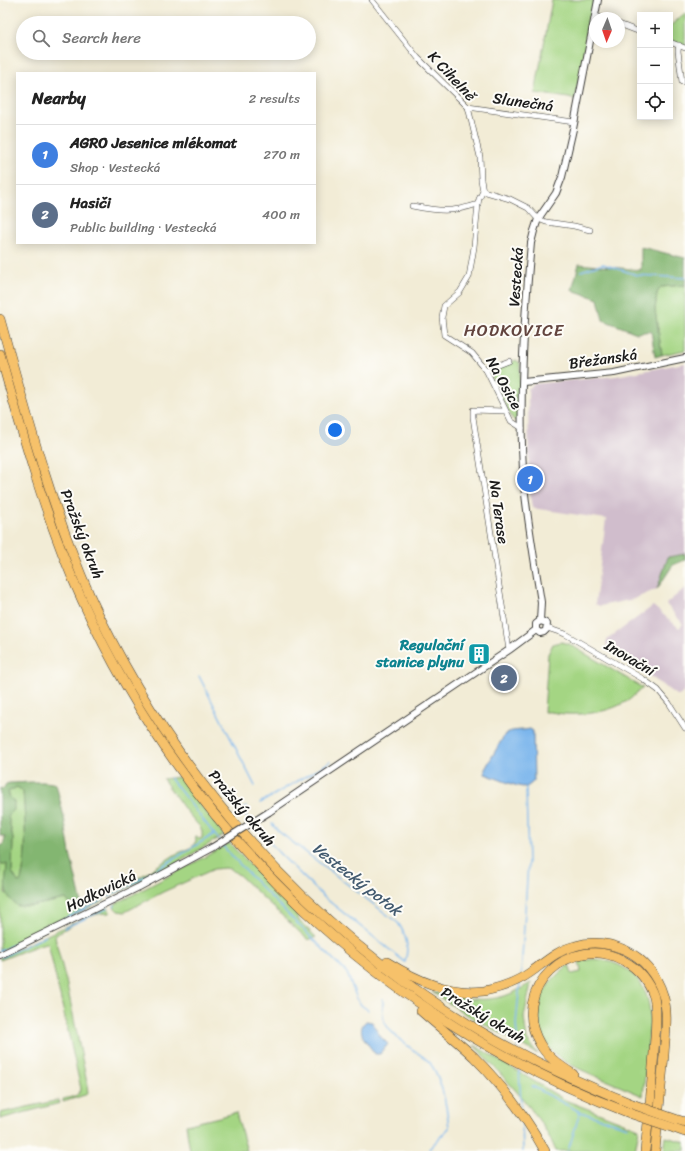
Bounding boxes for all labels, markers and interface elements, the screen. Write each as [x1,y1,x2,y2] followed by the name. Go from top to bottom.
[589,12,625,48] north arrow
[637,12,673,120] map controls
[637,12,673,48] button: +
[16,16,316,60] search box
[62,25,141,51] text: Search here
[30,27,52,49] icon: search
[421,44,484,109] street label: K Cihelně
[637,48,673,84] button: −
[32,83,86,113] text: Nearby
[637,84,673,120] button: locate
[491,85,555,119] street label: Slunečná
[249,87,300,110] text: 2 results
[70,130,237,156] text: AGRO Jesenice mlékomat
[42,143,48,166] text: 1
[263,143,300,166] text: 270 m
[70,156,160,179] text: Shop · Vestecká
[70,190,111,216] text: Hasiči
[41,203,49,226] text: 2
[262,203,300,226] text: 400 m
[70,216,216,239] text: Public building · Vestecká
[501,246,531,308] street label: Vestecká
[464,315,565,345] district label: HODKOVICE
[567,341,639,377] street label: Břežanská
[479,352,529,414] street label: Na Osice
[325,420,345,440] your location
[517,464,543,494] pin: 1
[482,478,516,546] street label: Na Terase
[53,485,111,583] street label: Pražský okruh
[375,632,466,675] place label: Regulační stanice plynu
[598,632,662,685] street label: Inovační
[466,641,492,667] building icon: Regulační stanice plynu
[491,663,517,693] pin: 2
[202,764,282,852] street label: Pražský okruh
[306,835,410,925] water label: Vestecký potok
[61,862,141,919] street label: Hodkovická
[436,980,530,1050] street label: Pražský okruh

